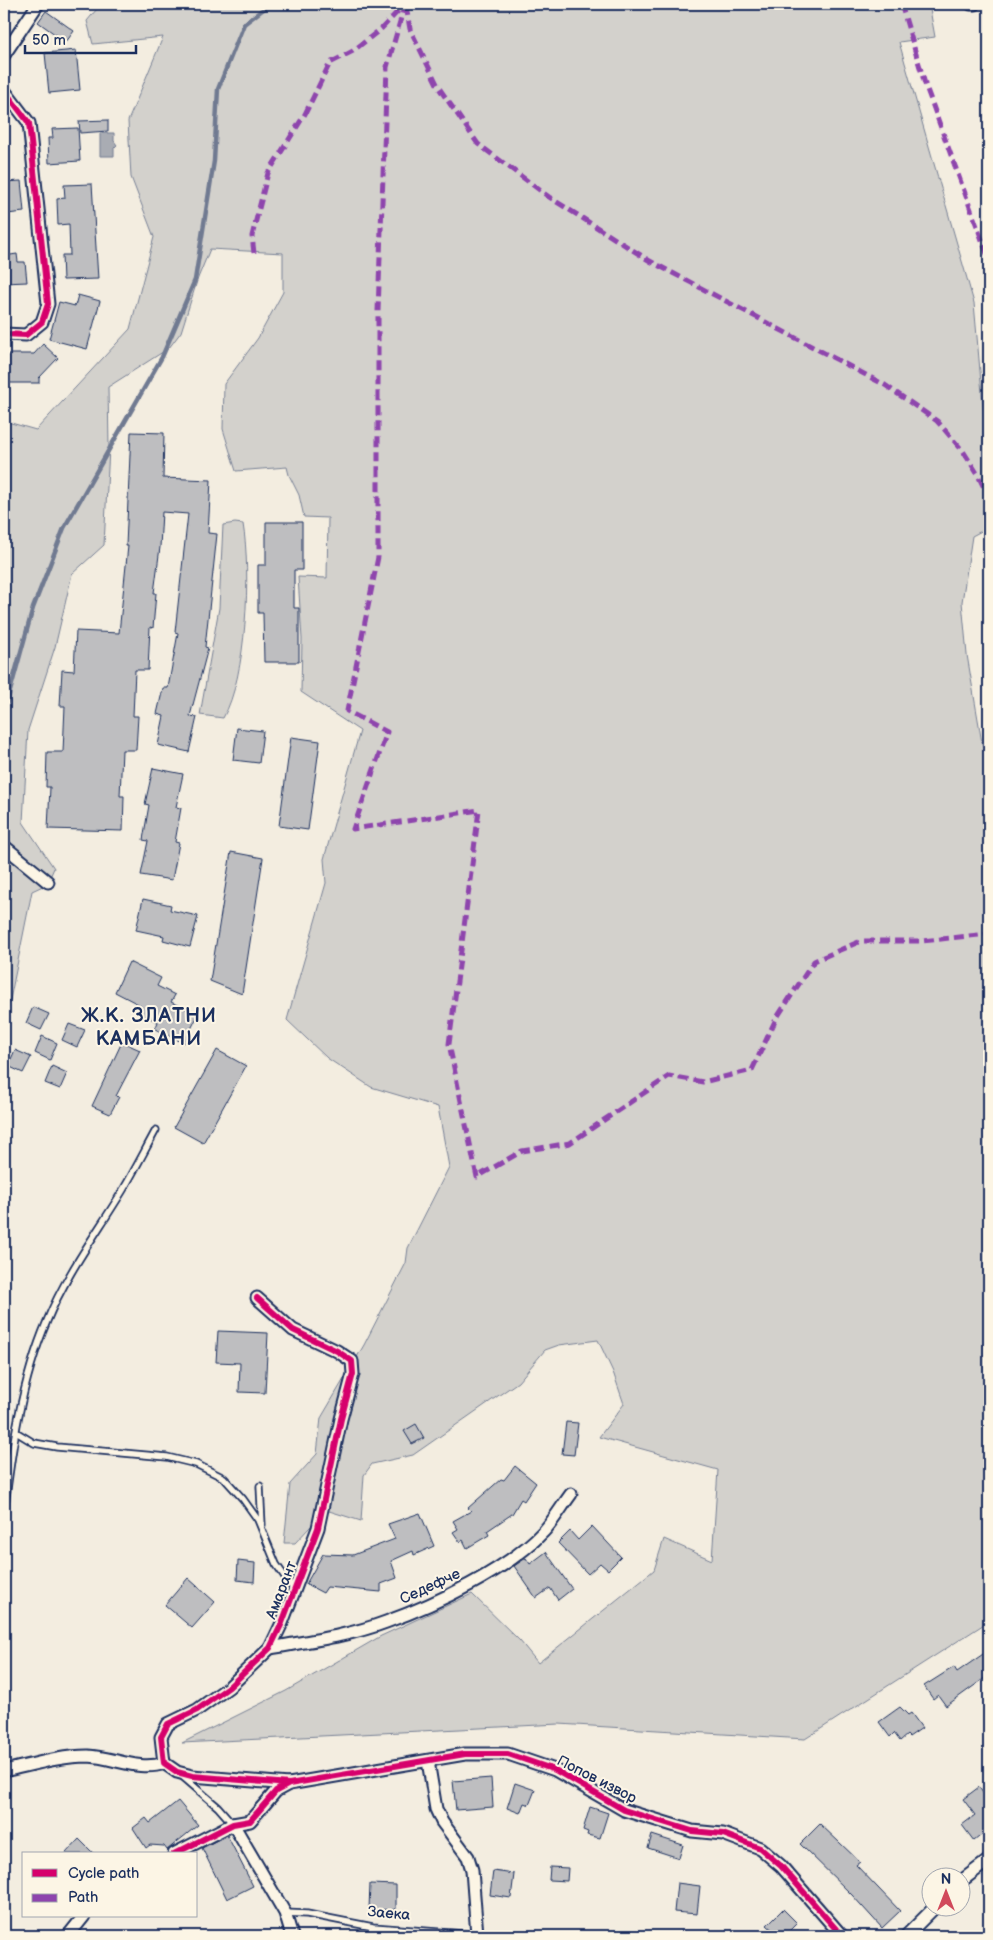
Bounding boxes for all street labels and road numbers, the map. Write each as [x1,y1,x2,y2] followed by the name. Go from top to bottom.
[261,1558,301,1623] street label: Амарант
[397,1564,464,1609] street label: Седефче
[554,1751,640,1808] street label: Попов извор
[367,1902,411,1925] street label: Заека

